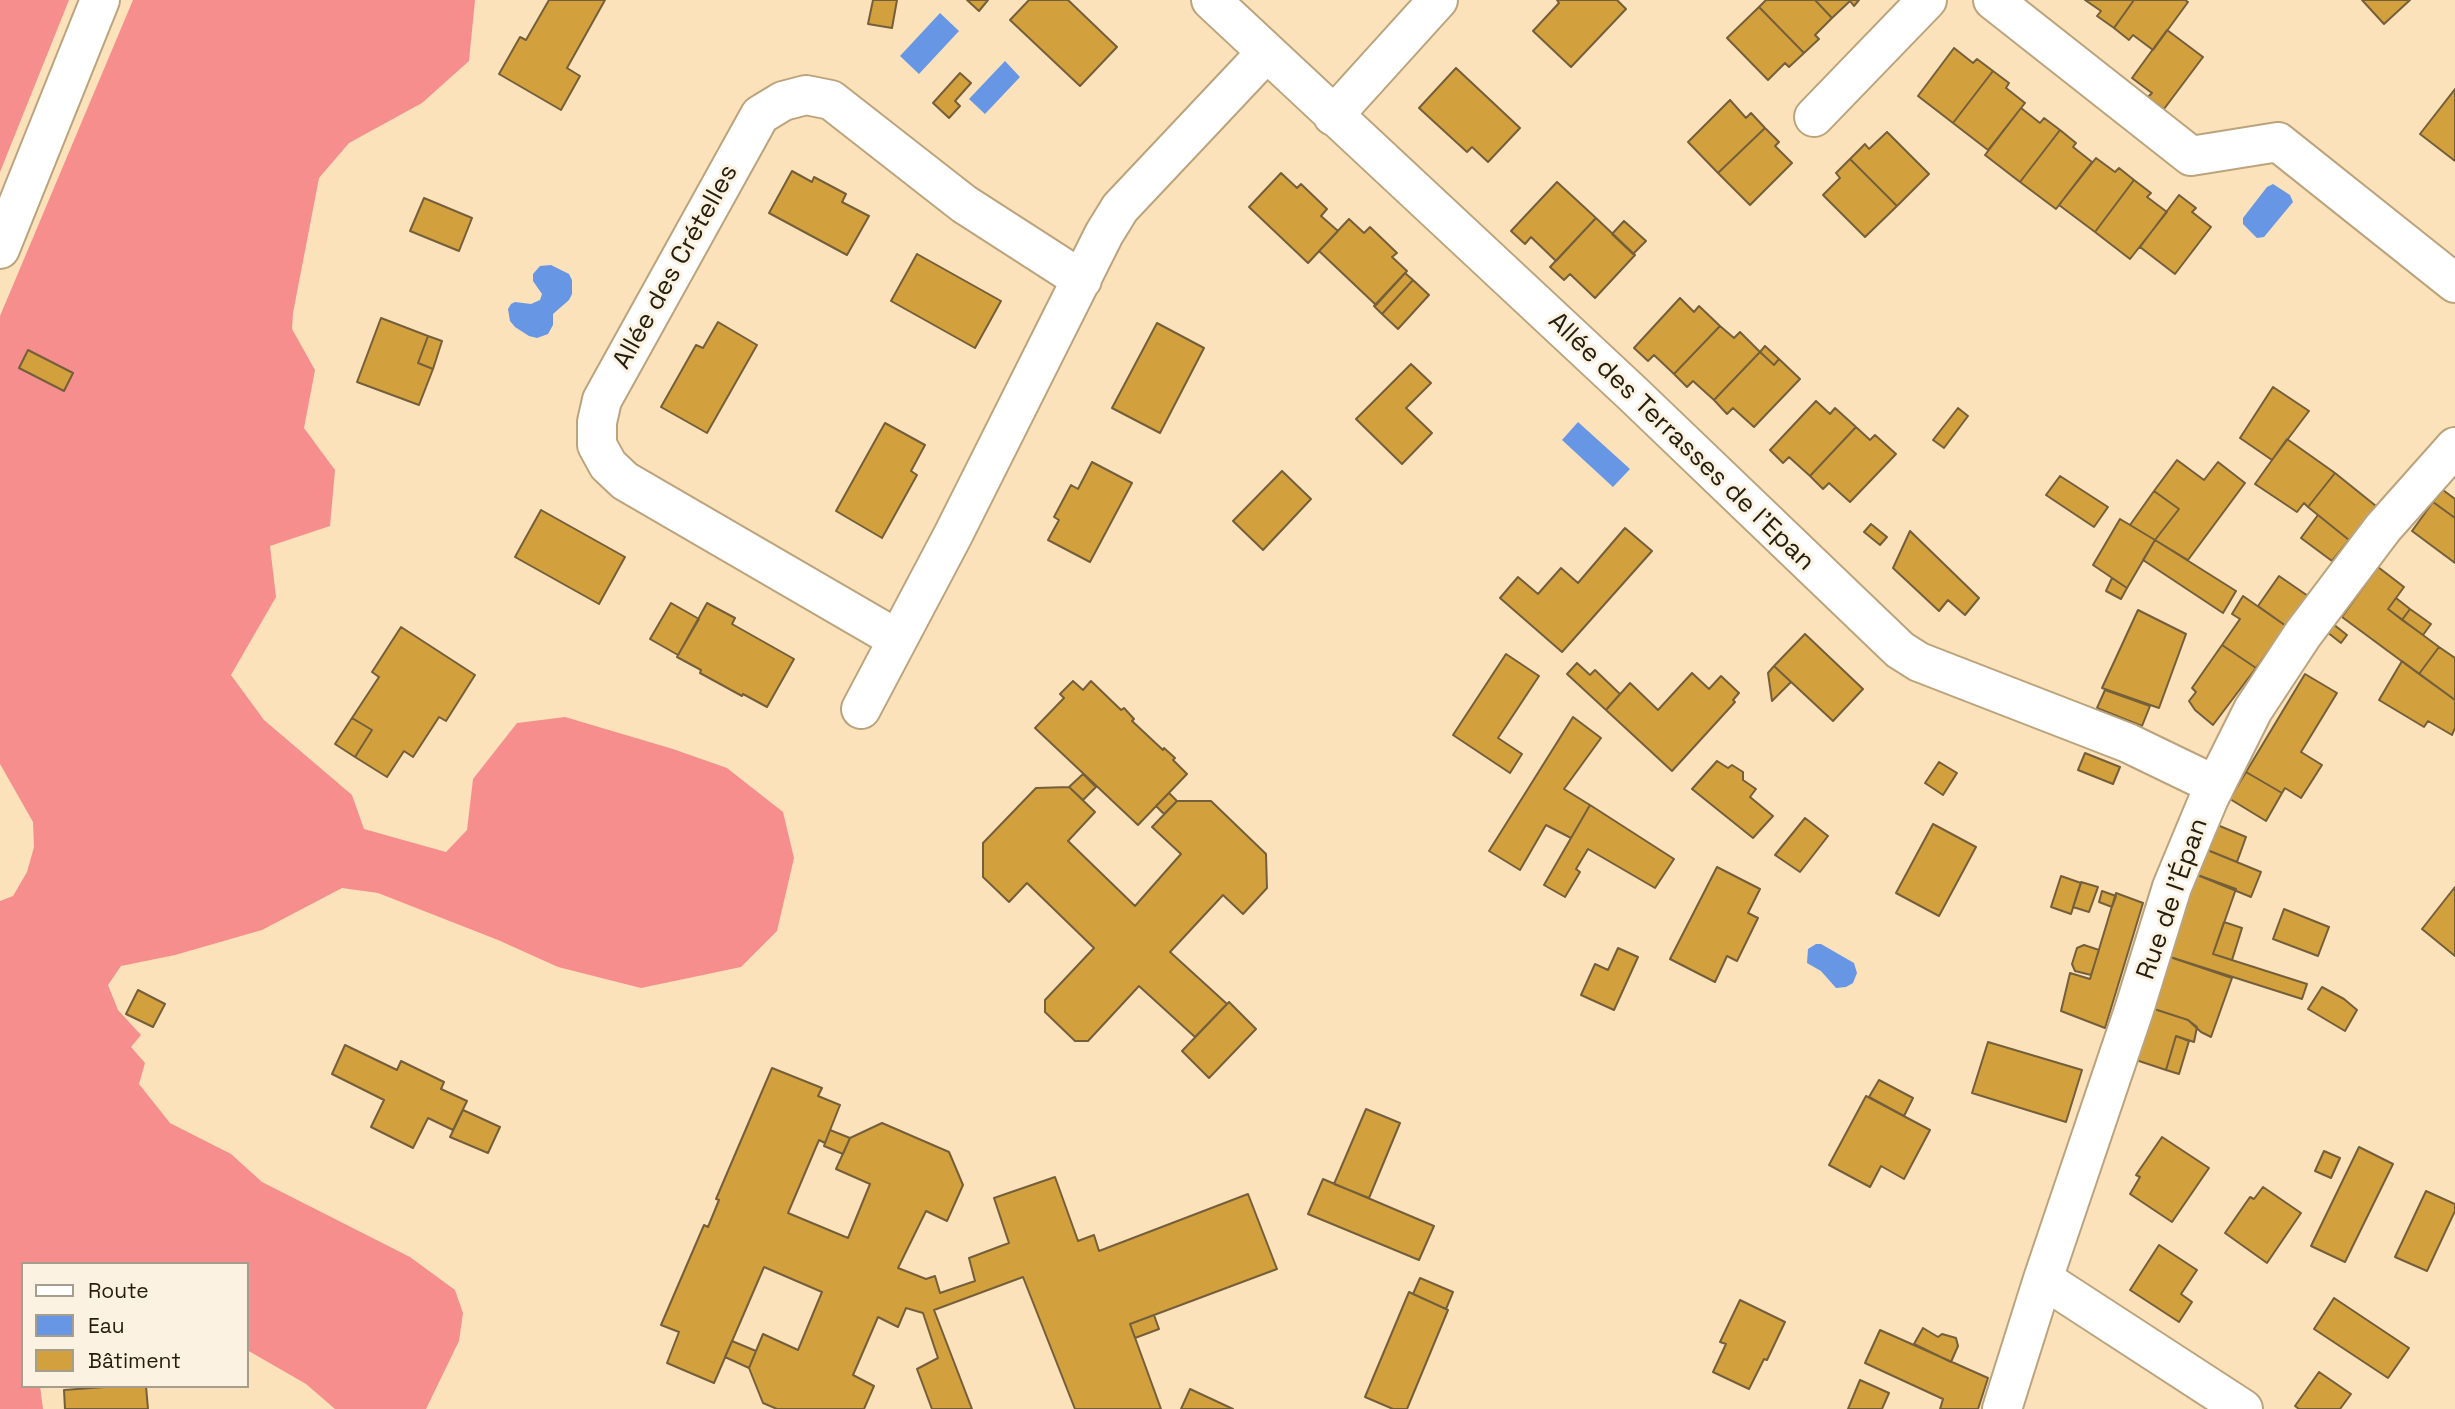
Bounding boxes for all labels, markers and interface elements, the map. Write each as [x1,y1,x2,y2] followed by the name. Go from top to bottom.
[607,159,745,375] street label: Allée des Crételles
[1541,306,1821,578] street label: Allée des Terrasses de l'Epan
[2131,814,2215,984] street label: Rue de l'Épan
[21,1262,248,1388] legend
[88,1277,149,1304] text: Route
[88,1312,125,1339] text: Eau
[88,1347,181,1374] text: Bâtiment

